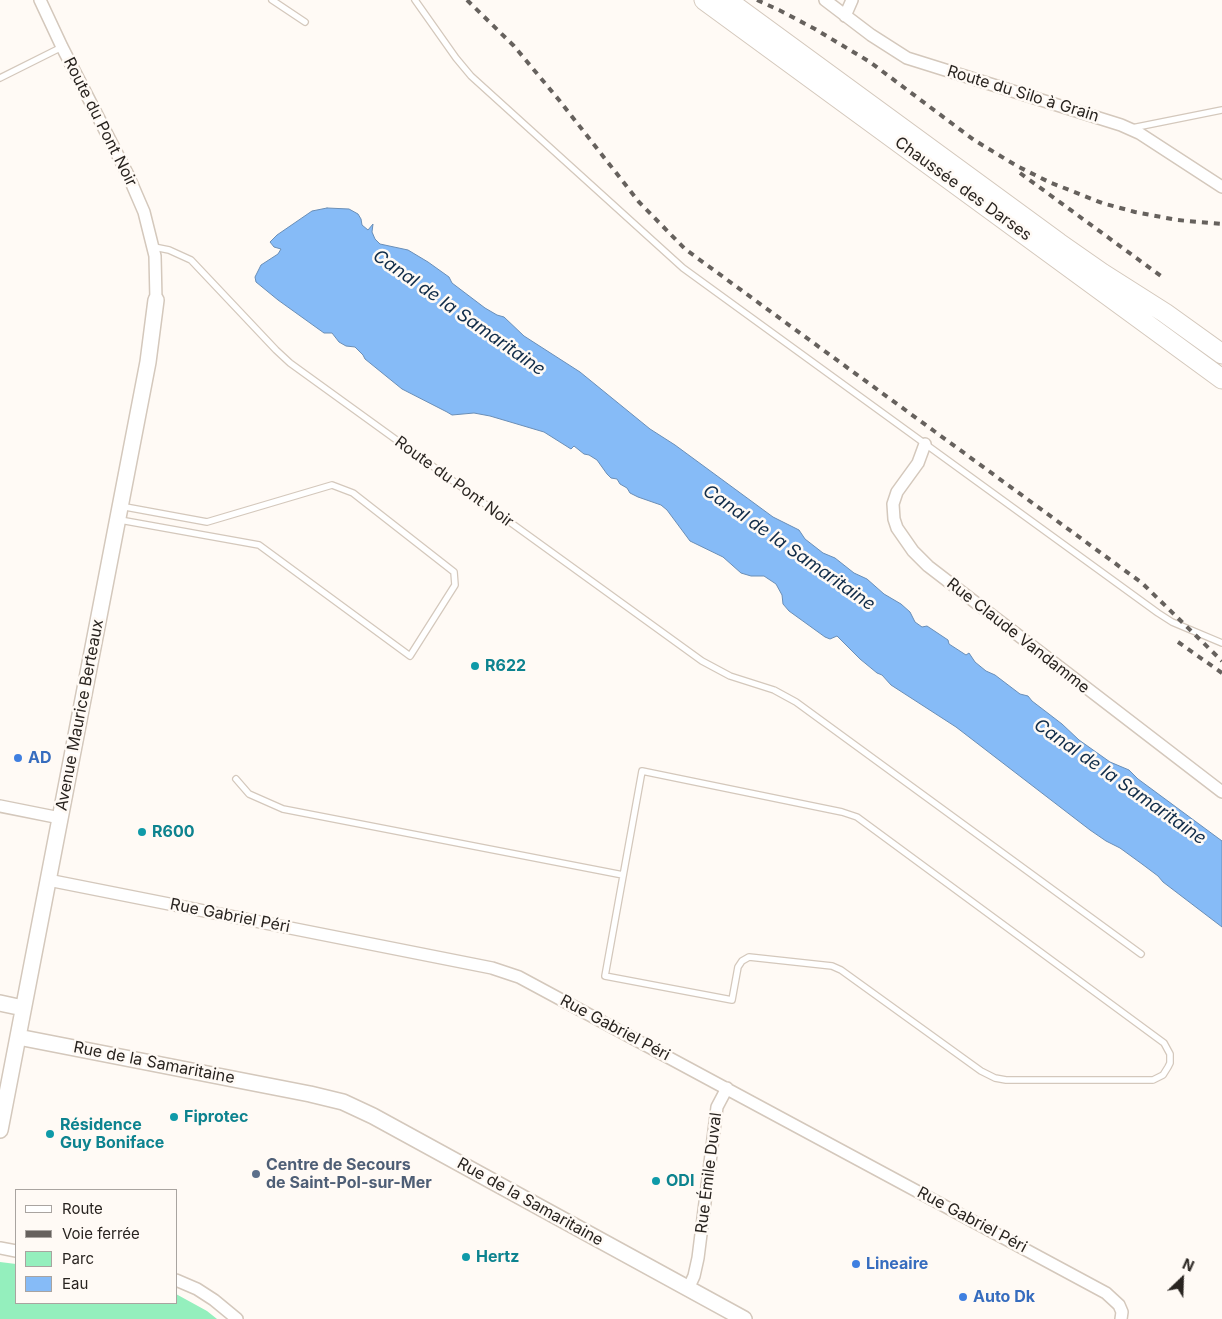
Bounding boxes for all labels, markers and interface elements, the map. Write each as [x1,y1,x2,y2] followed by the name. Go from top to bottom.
[59,54,141,190] street label: Route du Pont Noir
[945,62,1101,126] street label: Route du Silo à Grain
[891,133,1035,245] street label: Chaussée des Darses
[369,245,549,381] water label: Canal de la Samaritaine
[391,432,517,532] street label: Route du Pont Noir
[699,480,879,616] water label: Canal de la Samaritaine
[943,574,1093,698] street label: Rue Claude Vandamme
[52,618,108,812] street label: Avenue Maurice Berteaux
[485,656,526,676] place label: R622
[469,660,481,672] marker: R622
[1030,714,1210,850] water label: Canal de la Samaritaine
[28,748,52,768] place label: AD
[12,752,24,764] marker: AD
[152,822,194,842] place label: R600
[136,826,148,838] marker: R600
[168,895,292,937] street label: Rue Gabriel Péri
[557,991,673,1065] street label: Rue Gabriel Péri
[72,1038,236,1088] street label: Rue de la Samaritaine
[184,1107,248,1127] place label: Fiprotec
[168,1111,180,1123] marker: Fiprotec
[692,1111,726,1235] street label: Rue Émile Duval
[60,1115,164,1153] place label: Résidence Guy Boniface
[44,1128,56,1140] marker: Résidence Guy Boniface
[454,1154,606,1250] street label: Rue de la Samaritaine
[266,1155,432,1193] place label: Centre de Secours de Saint-Pol-sur-Mer
[250,1168,262,1180] marker: Centre de Secours de Saint-Pol-sur-Mer
[666,1171,694,1191] place label: ODI
[650,1175,662,1187] marker: ODI
[914,1183,1030,1257] street label: Rue Gabriel Péri
[15,1189,178,1304] legend
[62,1199,103,1218] text: Route
[62,1224,140,1243] text: Voie ferrée
[476,1247,519,1267] place label: Hertz
[62,1249,94,1268] text: Parc
[460,1251,472,1263] marker: Hertz
[866,1254,928,1274] place label: Lineaire
[1157,1254,1207,1304] north arrow
[1180,1255,1197,1275] text: N
[850,1258,862,1270] marker: Lineaire
[62,1274,88,1293] text: Eau
[973,1287,1035,1307] place label: Auto Dk
[957,1291,969,1303] marker: Auto Dk

